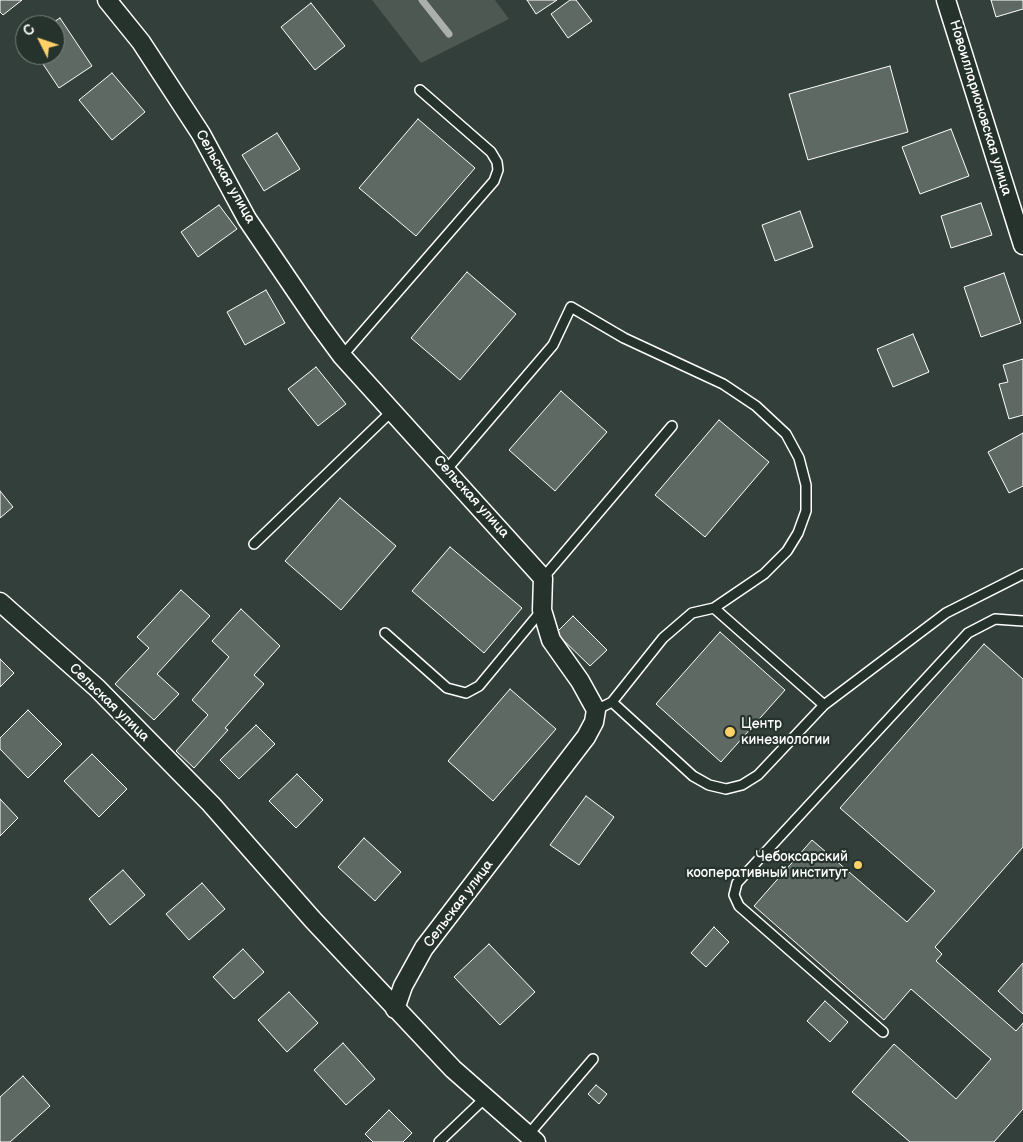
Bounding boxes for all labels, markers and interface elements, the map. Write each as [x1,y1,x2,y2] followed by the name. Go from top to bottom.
[15,15,65,65] north arrow
[945,18,1015,198] street label: Новоилларионовская улица
[19,21,39,40] text: С
[192,127,258,227] street label: Сельская улица
[430,452,512,542] street label: Сельская улица
[65,661,153,745] street label: Сельская улица
[741,716,830,749] place label: Центр кинезиологии
[723,725,737,739] marker: Центр кинезиологии
[686,849,848,882] place label: Чебоксарский кооперативный институт
[421,857,497,951] street label: Сельская улица
[852,859,864,871] marker: Чебоксарский кооперативный институт

